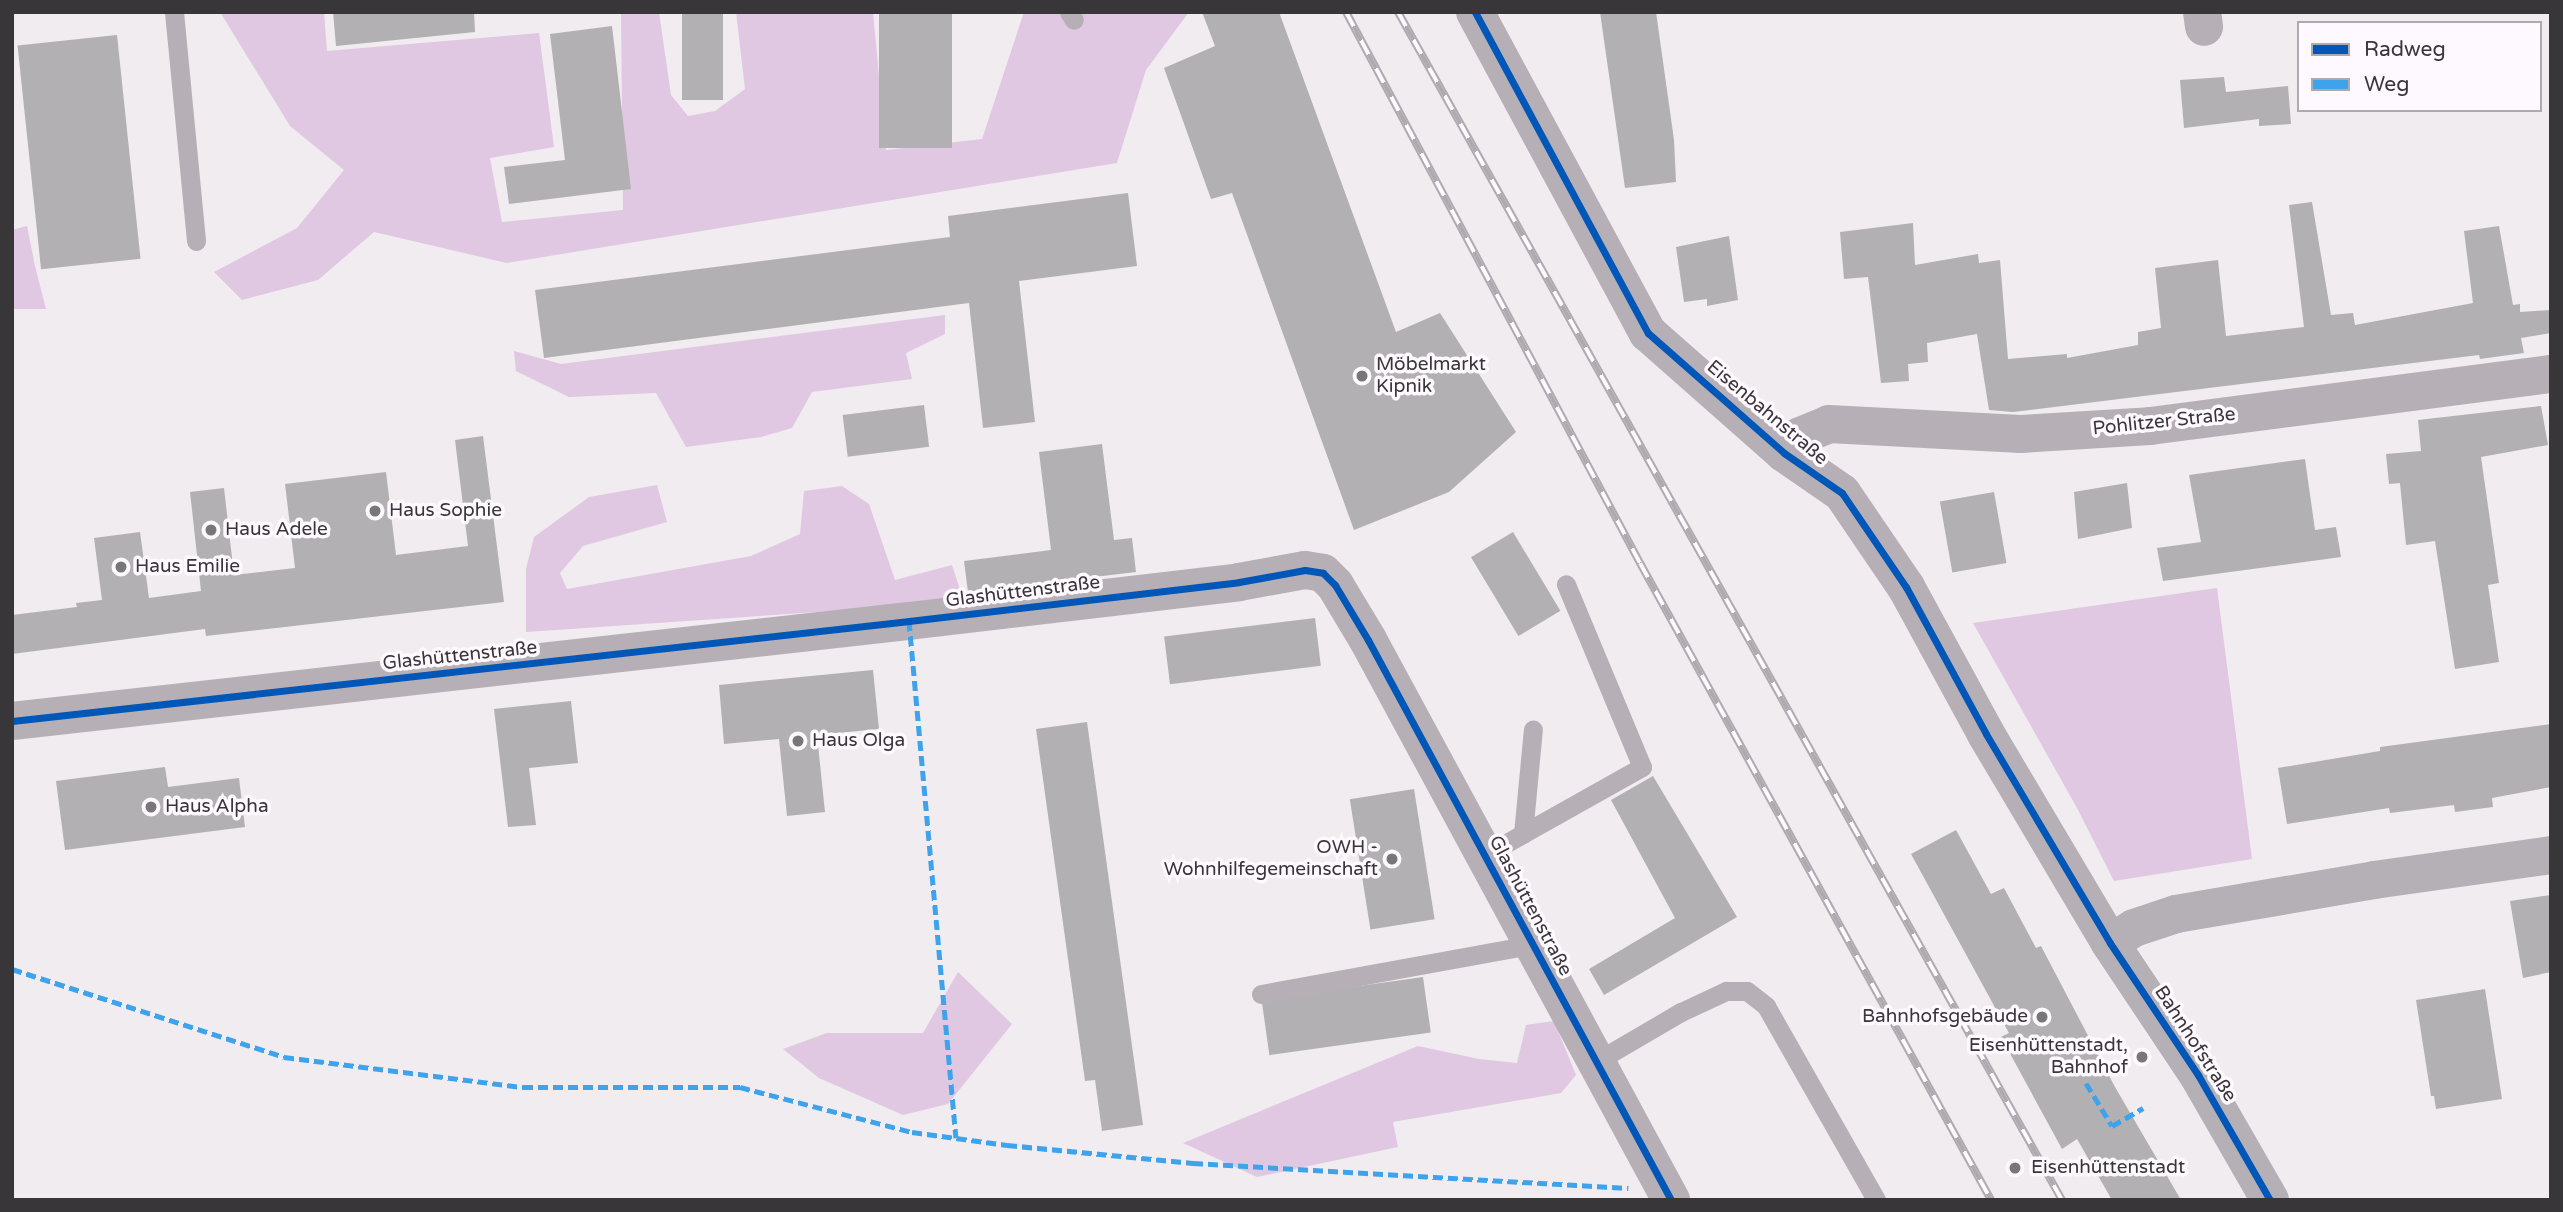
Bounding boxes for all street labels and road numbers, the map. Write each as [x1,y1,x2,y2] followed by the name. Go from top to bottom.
[1702,356,1832,470] street label: Eisenbahnstraße
[2091,403,2237,441] street label: Pohlitzer Straße
[945,571,1101,613] street label: Glashüttenstraße
[382,637,538,675] street label: Glashüttenstraße
[1483,832,1577,980] street label: Glashüttenstraße
[2149,982,2241,1106] street label: Bahnhofstraße

